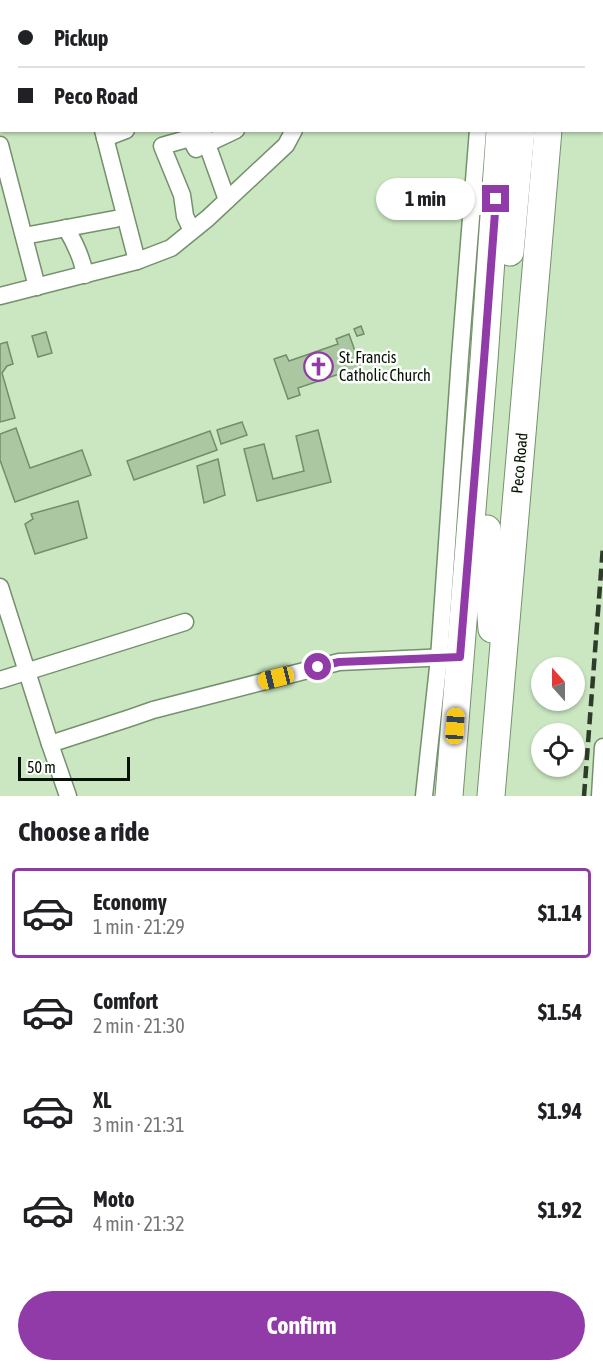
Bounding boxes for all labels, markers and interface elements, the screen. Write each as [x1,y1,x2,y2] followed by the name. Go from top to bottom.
[54,25,109,51] text: Pickup
[54,83,138,109] text: Peco Road
[376,178,475,220] callout: 1 min
[482,185,509,212] route end
[405,187,446,210] text: 1 min
[339,348,431,384] place label: St. Francis Catholic Church
[302,350,334,382] church icon: St. Francis Catholic Church
[507,432,531,494] street label: Peco Road
[304,653,331,680] route start
[531,657,585,711] north arrow
[531,657,585,777] map controls
[256,665,296,691] car
[445,707,465,745] car
[531,723,585,777] button: locate
[18,754,130,782] scale bar
[27,758,56,776] text: 50 m
[18,816,150,847] text: Choose a ride
[21,886,75,940] icon: car
[93,889,167,915] text: Economy
[538,900,582,926] text: $1.14
[93,915,185,938] text: 1 min · 21:29
[21,985,75,1039] icon: car
[93,988,158,1014] text: Comfort
[538,999,582,1025] text: $1.54
[93,1014,185,1037] text: 2 min · 21:30
[21,1084,75,1138] icon: car
[93,1087,111,1113] text: XL
[538,1098,582,1124] text: $1.94
[93,1113,185,1136] text: 3 min · 21:31
[21,1183,75,1237] icon: car
[93,1186,135,1212] text: Moto
[538,1197,582,1223] text: $1.92
[93,1212,185,1235] text: 4 min · 21:32
[18,1291,585,1360] button: Confirm

